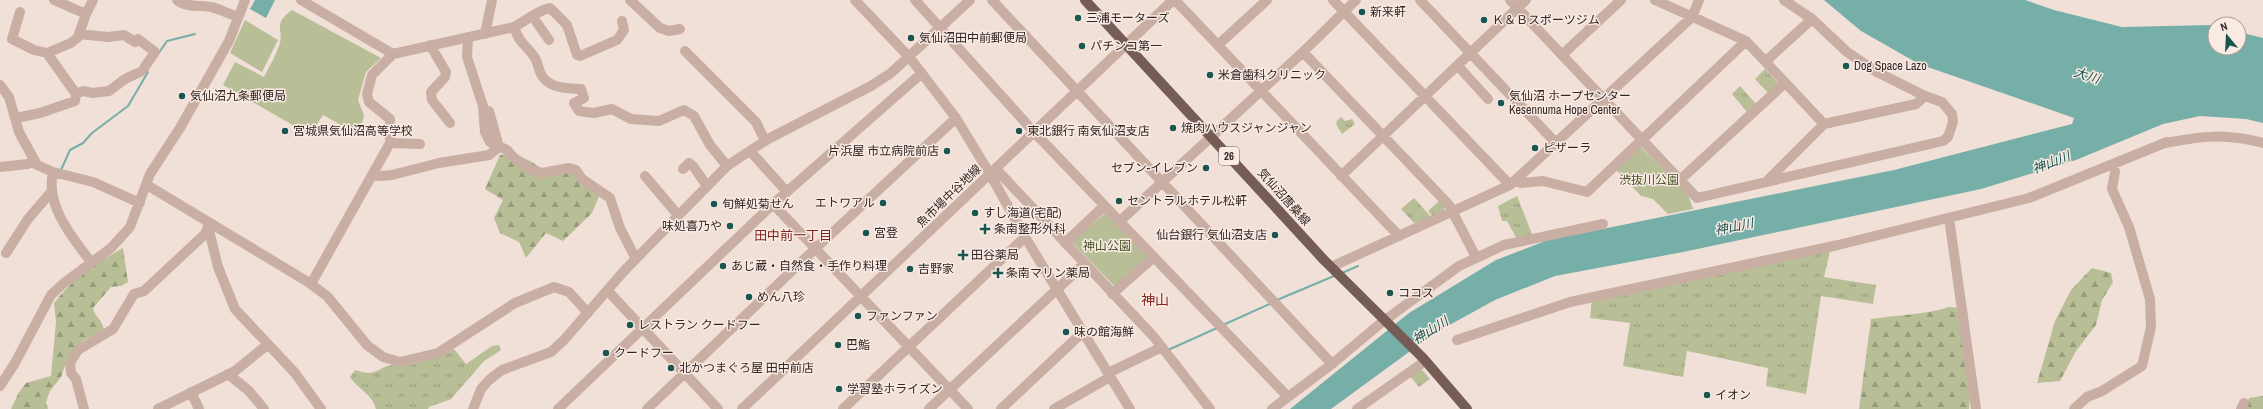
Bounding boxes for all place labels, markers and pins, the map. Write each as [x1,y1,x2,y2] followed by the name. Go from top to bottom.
[1370,4,1406,20] place label: 新来軒
[1357,7,1367,17] marker: 新来軒
[1086,10,1169,26] place label: 三浦モーターズ
[1492,12,1600,28] place label: Ｋ＆Ｂスポーツジム
[1073,13,1083,23] marker: 三浦モーターズ
[1479,15,1489,25] marker: Ｋ＆Ｂスポーツジム
[919,30,1027,46] place label: 気仙沼田中前郵便局
[906,33,916,43] marker: 気仙沼田中前郵便局
[1090,38,1162,54] place label: パチンコ第一
[1077,41,1087,51] marker: パチンコ第一
[1854,58,1927,74] place label: Dog Space Lazo
[1841,61,1851,71] marker: Dog Space Lazo
[1218,67,1326,83] place label: 米倉歯科クリニック
[1205,70,1215,80] marker: 米倉歯科クリニック
[190,88,286,104] place label: 気仙沼九条郵便局
[1509,88,1631,118] place label: 気仙沼 ホープセンター Kesennuma Hope Center
[177,91,187,101] marker: 気仙沼九条郵便局
[1496,98,1506,108] marker: 気仙沼 ホープセンター Kesennuma Hope Center
[1181,120,1312,136] place label: 焼肉ハウスジャンジャン
[293,123,413,139] place label: 宮城県気仙沼高等学校
[1027,123,1150,139] place label: 東北銀行 南気仙沼支店
[1168,123,1178,133] marker: 焼肉ハウスジャンジャン
[280,126,290,136] marker: 宮城県気仙沼高等学校
[1014,126,1024,136] marker: 東北銀行 南気仙沼支店
[1543,140,1591,156] place label: ピザーラ
[828,143,939,159] place label: 片浜屋 市立病院前店
[1530,143,1540,153] marker: ピザーラ
[942,146,952,156] marker: 片浜屋 市立病院前店
[1111,160,1198,176] place label: セブン-イレブン
[1201,163,1211,173] marker: セブン-イレブン
[1127,193,1247,209] place label: セントラルホテル松軒
[815,195,875,211] place label: エトワアル
[722,196,794,212] place label: 旬鮮処菊せん
[1114,196,1124,206] marker: セントラルホテル松軒
[878,198,888,208] marker: エトワアル
[709,199,719,209] marker: 旬鮮処菊せん
[983,205,1062,221] place label: すし海道(宅配)
[970,208,980,218] marker: すし海道(宅配)
[662,218,722,234] place label: 味処喜乃や
[725,221,735,231] marker: 味処喜乃や
[994,221,1066,237] place label: 条南整形外科
[979,223,991,235] marker: 条南整形外科
[874,225,898,241] place label: 宮登
[1156,227,1267,243] place label: 仙台銀行 気仙沼支店
[861,228,871,238] marker: 宮登
[1270,230,1280,240] marker: 仙台銀行 気仙沼支店
[971,247,1019,263] place label: 田谷薬局
[958,250,968,260] marker: 田谷薬局
[731,258,887,274] place label: あじ蔵・自然食・手作り料理
[718,261,728,271] marker: あじ蔵・自然食・手作り料理
[918,261,954,277] place label: 吉野家
[905,264,915,274] marker: 吉野家
[1006,265,1090,281] place label: 条南マリン薬局
[993,268,1003,278] marker: 条南マリン薬局
[1398,285,1434,301] place label: ココス
[1385,288,1395,298] marker: ココス
[757,289,805,305] place label: めん八珍
[744,292,754,302] marker: めん八珍
[866,308,938,324] place label: ファンファン
[853,311,863,321] marker: ファンファン
[638,317,761,333] place label: レストラン クードフー
[625,320,635,330] marker: レストラン クードフー
[1074,324,1134,340] place label: 味の館海鮮
[1061,327,1071,337] marker: 味の館海鮮
[846,337,870,353] place label: 巴鮨
[833,340,843,350] marker: 巴鮨
[614,345,674,361] place label: クードフー
[601,348,611,358] marker: クードフー
[679,360,814,376] place label: 北かつまぐろ屋 田中前店
[666,363,676,373] marker: 北かつまぐろ屋 田中前店
[847,381,943,397] place label: 学習塾ホライズン
[834,384,844,394] marker: 学習塾ホライズン
[1715,387,1751,403] place label: イオン
[1702,390,1712,400] marker: イオン

